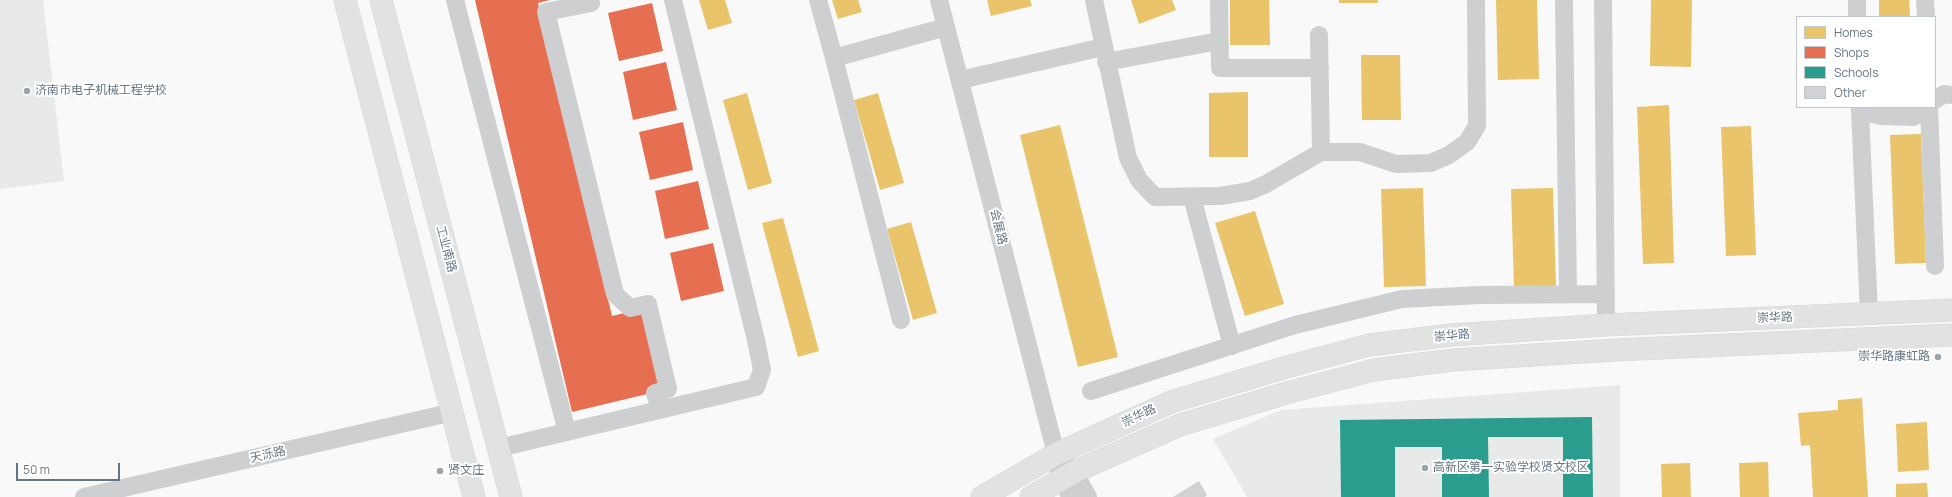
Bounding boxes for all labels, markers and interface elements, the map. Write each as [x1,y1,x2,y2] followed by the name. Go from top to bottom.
[1796,16,1936,108] legend
[1834,24,1873,41] text: Homes
[1834,44,1869,61] text: Shops
[1834,64,1878,81] text: Schools
[35,84,167,98] place label: 济南市电子机械工程学校
[1834,84,1866,101] text: Other
[22,86,32,96] marker: 济南市电子机械工程学校
[987,208,1009,246] street label: 会展路
[433,224,459,274] street label: 工业南路
[1757,310,1793,326] street label: 崇华路
[1433,327,1471,345] street label: 崇华路
[1858,350,1930,364] place label: 崇华路康虹路
[1933,352,1943,362] marker: 崇华路康虹路
[1120,402,1158,430] street label: 崇华路
[249,444,287,466] street label: 天泺路
[18,455,122,481] scale bar
[23,461,50,478] text: 50 m
[1433,461,1589,475] place label: 高新区第一实验学校贤文校区
[1420,463,1430,473] marker: 高新区第一实验学校贤文校区
[448,464,484,478] place label: 贤文庄
[435,466,445,476] marker: 贤文庄

